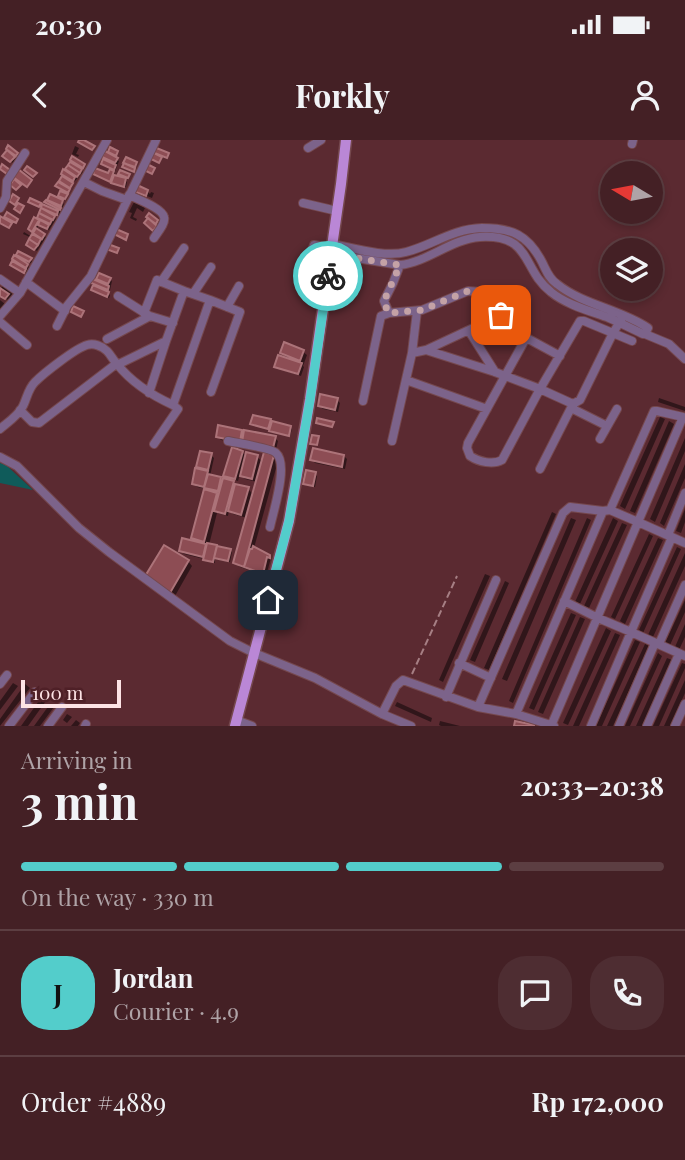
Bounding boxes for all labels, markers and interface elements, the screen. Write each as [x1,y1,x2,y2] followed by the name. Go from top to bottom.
[35,7,102,42] text: 20:30
[295,73,390,116] text: Forkly
[21,76,59,114] icon: back
[626,76,664,114] icon: person
[600,161,663,224] north arrow
[600,161,663,301] map controls
[600,238,663,301] button: layers
[293,241,363,311] courier
[309,257,347,295] icon: bike
[471,285,531,345] pin
[482,296,520,334] icon: bag
[238,570,298,630] pin
[249,581,287,619] icon: home
[21,677,121,709] scale bar
[32,679,83,705] text: 100 m
[21,744,133,775] text: Arriving in
[520,768,664,803] text: 20:33–20:38
[21,770,138,832] text: 3 min
[21,881,214,912] text: On the way · 330 m
[498,956,572,1030] button: chat
[590,956,664,1030] button: phone
[113,960,193,995] text: Jordan
[53,976,63,1011] text: J
[113,995,239,1026] text: Courier · 4.9
[21,1084,166,1119] text: Order #4889
[532,1084,664,1119] text: Rp 172,000

